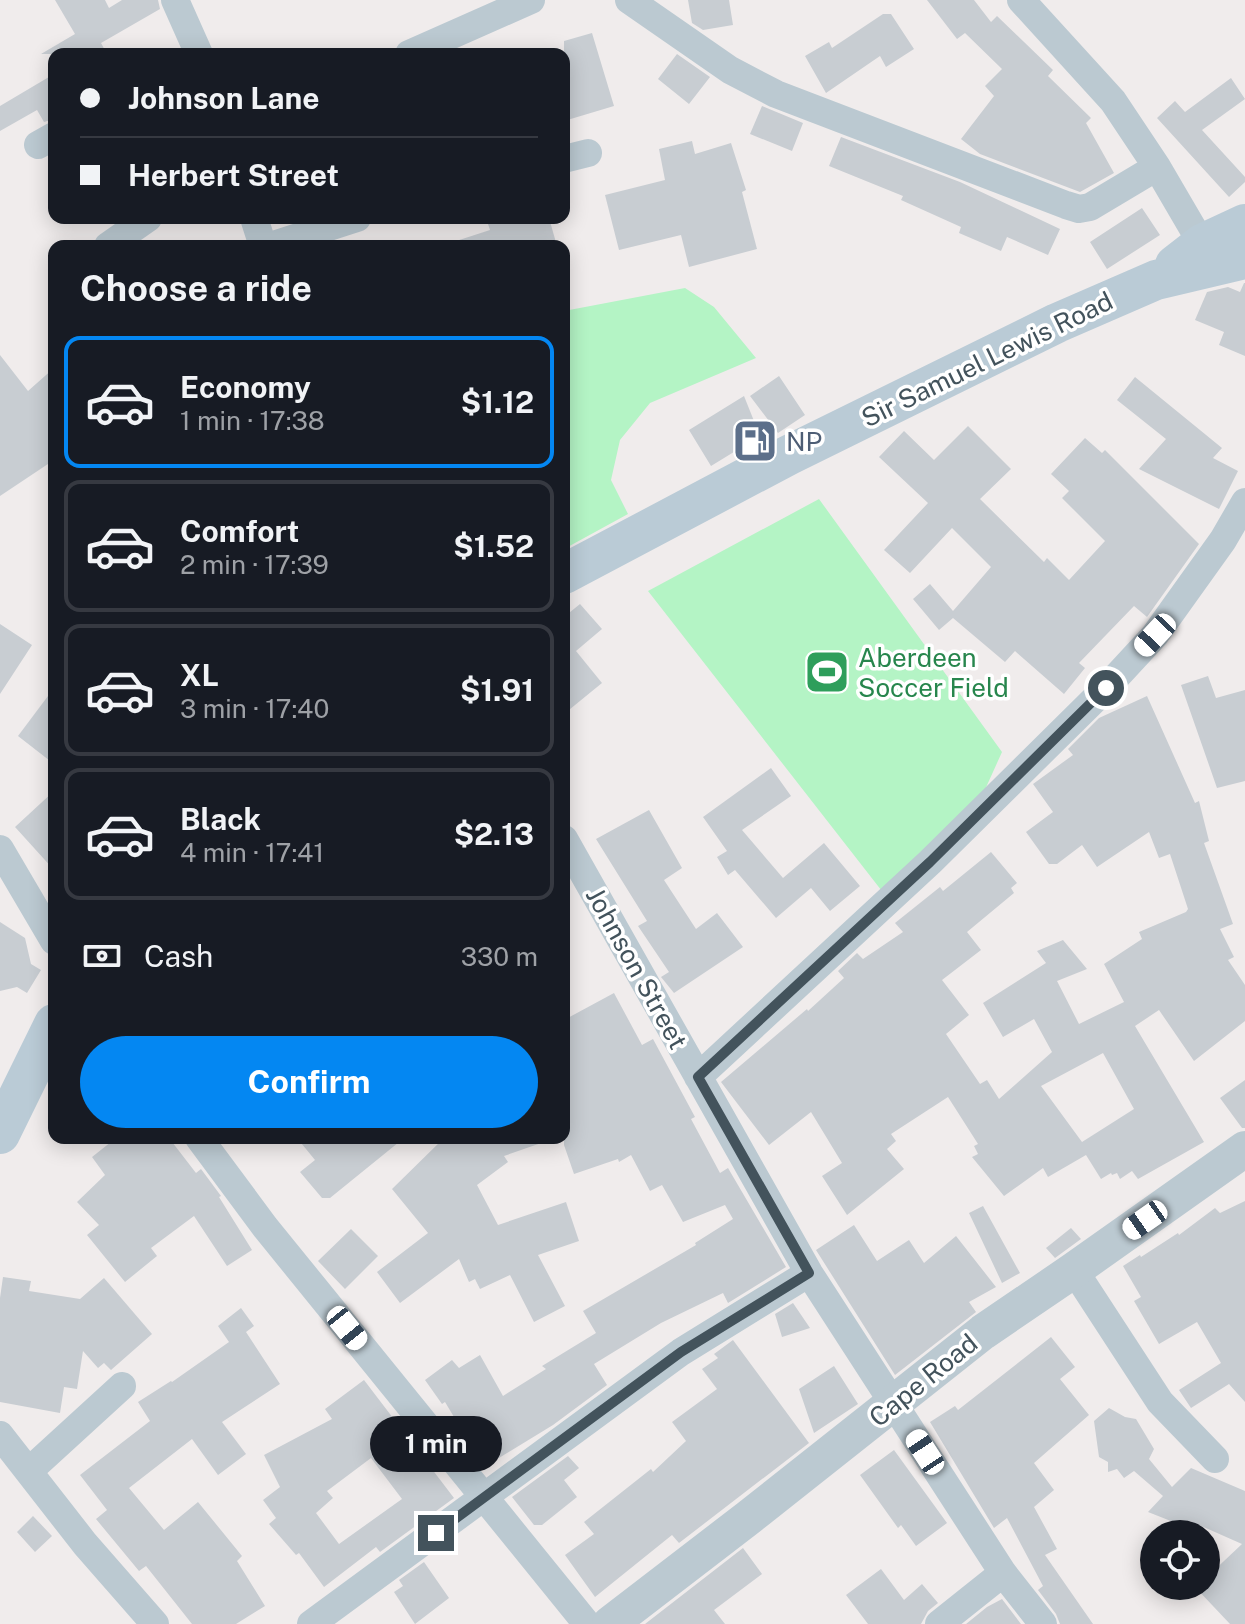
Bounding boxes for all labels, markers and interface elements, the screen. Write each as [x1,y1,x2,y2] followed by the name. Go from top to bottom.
[128,80,320,116] text: Johnson Lane
[128,157,339,193] text: Herbert Street
[80,267,312,309] text: Choose a ride
[856,285,1118,433] street label: Sir Samuel Lewis Road
[84,366,156,438] icon: car
[180,369,311,405] text: Economy
[461,384,534,420] text: $1.12
[180,405,325,436] text: 1 min · 17:38
[731,417,779,465] fuel station icon: NP
[786,426,822,457] place label: NP
[84,510,156,582] icon: car
[180,513,299,549] text: Comfort
[453,528,534,564] text: $1.52
[180,549,329,580] text: 2 min · 17:39
[1130,609,1180,661] car
[858,642,1009,703] place label: Aberdeen Soccer Field
[803,648,851,696] sports icon: Aberdeen Soccer Field
[84,654,156,726] icon: car
[180,657,219,693] text: XL
[1088,670,1124,706] route start
[460,672,534,708] text: $1.91
[180,693,329,724] text: 3 min · 17:40
[84,798,156,870] icon: car
[180,801,261,837] text: Black
[454,816,534,852] text: $2.13
[180,837,324,868] text: 4 min · 17:41
[580,882,694,1054] street label: Johnson Street
[80,934,124,978] icon: cash
[144,938,213,974] text: Cash
[461,941,538,972] text: 330 m
[80,1036,538,1128] button: Confirm
[1118,1196,1172,1244] car
[323,1302,371,1354] car
[863,1327,983,1433] street label: Cape Road
[370,1417,502,1473] callout: 1 min
[902,1425,948,1479] car
[405,1428,467,1459] text: 1 min
[418,1515,454,1551] route end
[1140,1520,1220,1600] map controls
[1140,1520,1220,1600] button: locate

